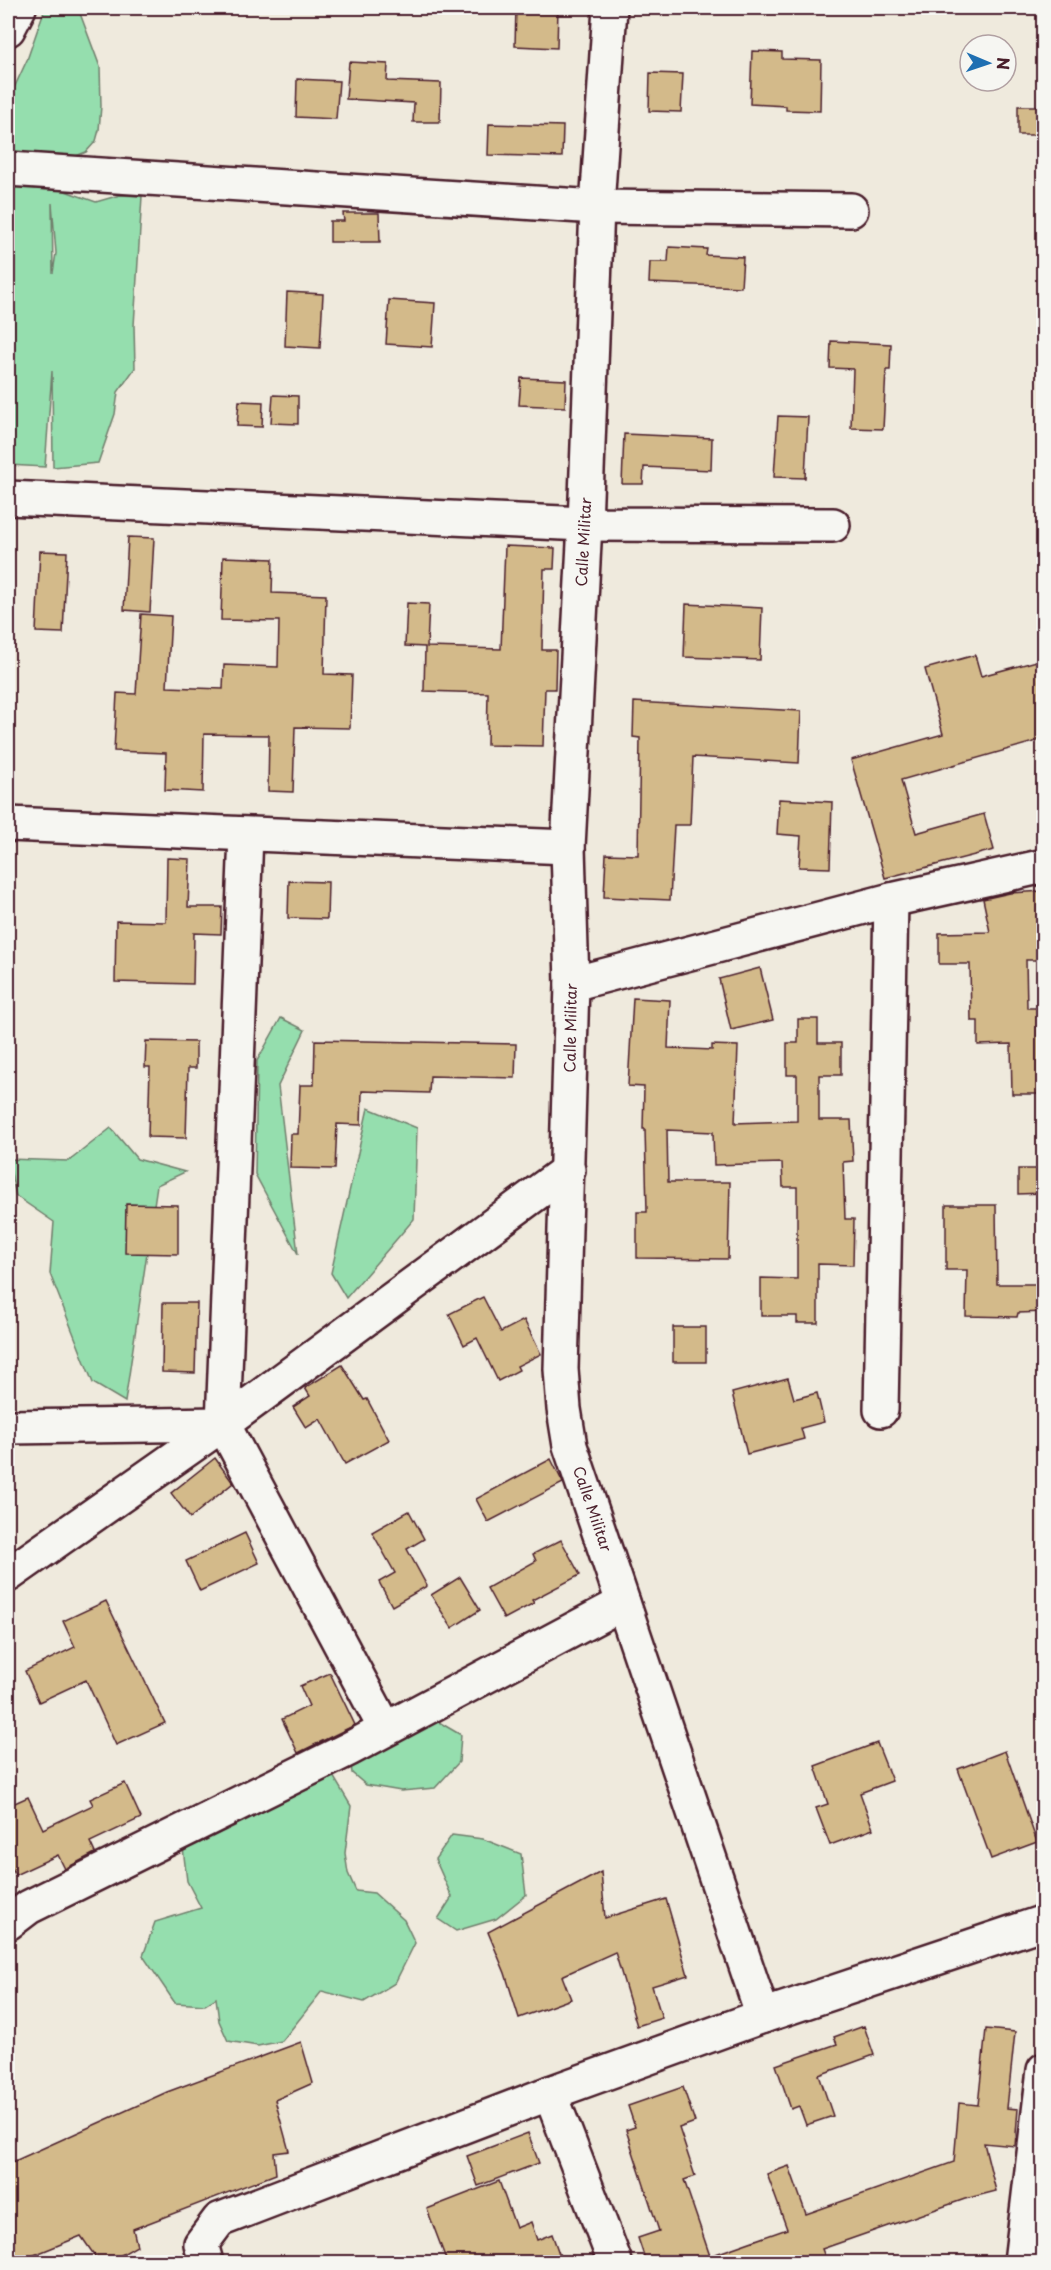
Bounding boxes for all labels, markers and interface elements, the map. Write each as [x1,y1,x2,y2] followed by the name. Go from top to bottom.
[958,33,1018,93] north arrow
[992,57,1016,70] text: N
[569,497,596,587] street label: Calle Militar
[557,983,582,1073] street label: Calle Militar
[568,1463,619,1555] street label: Calle Militar

